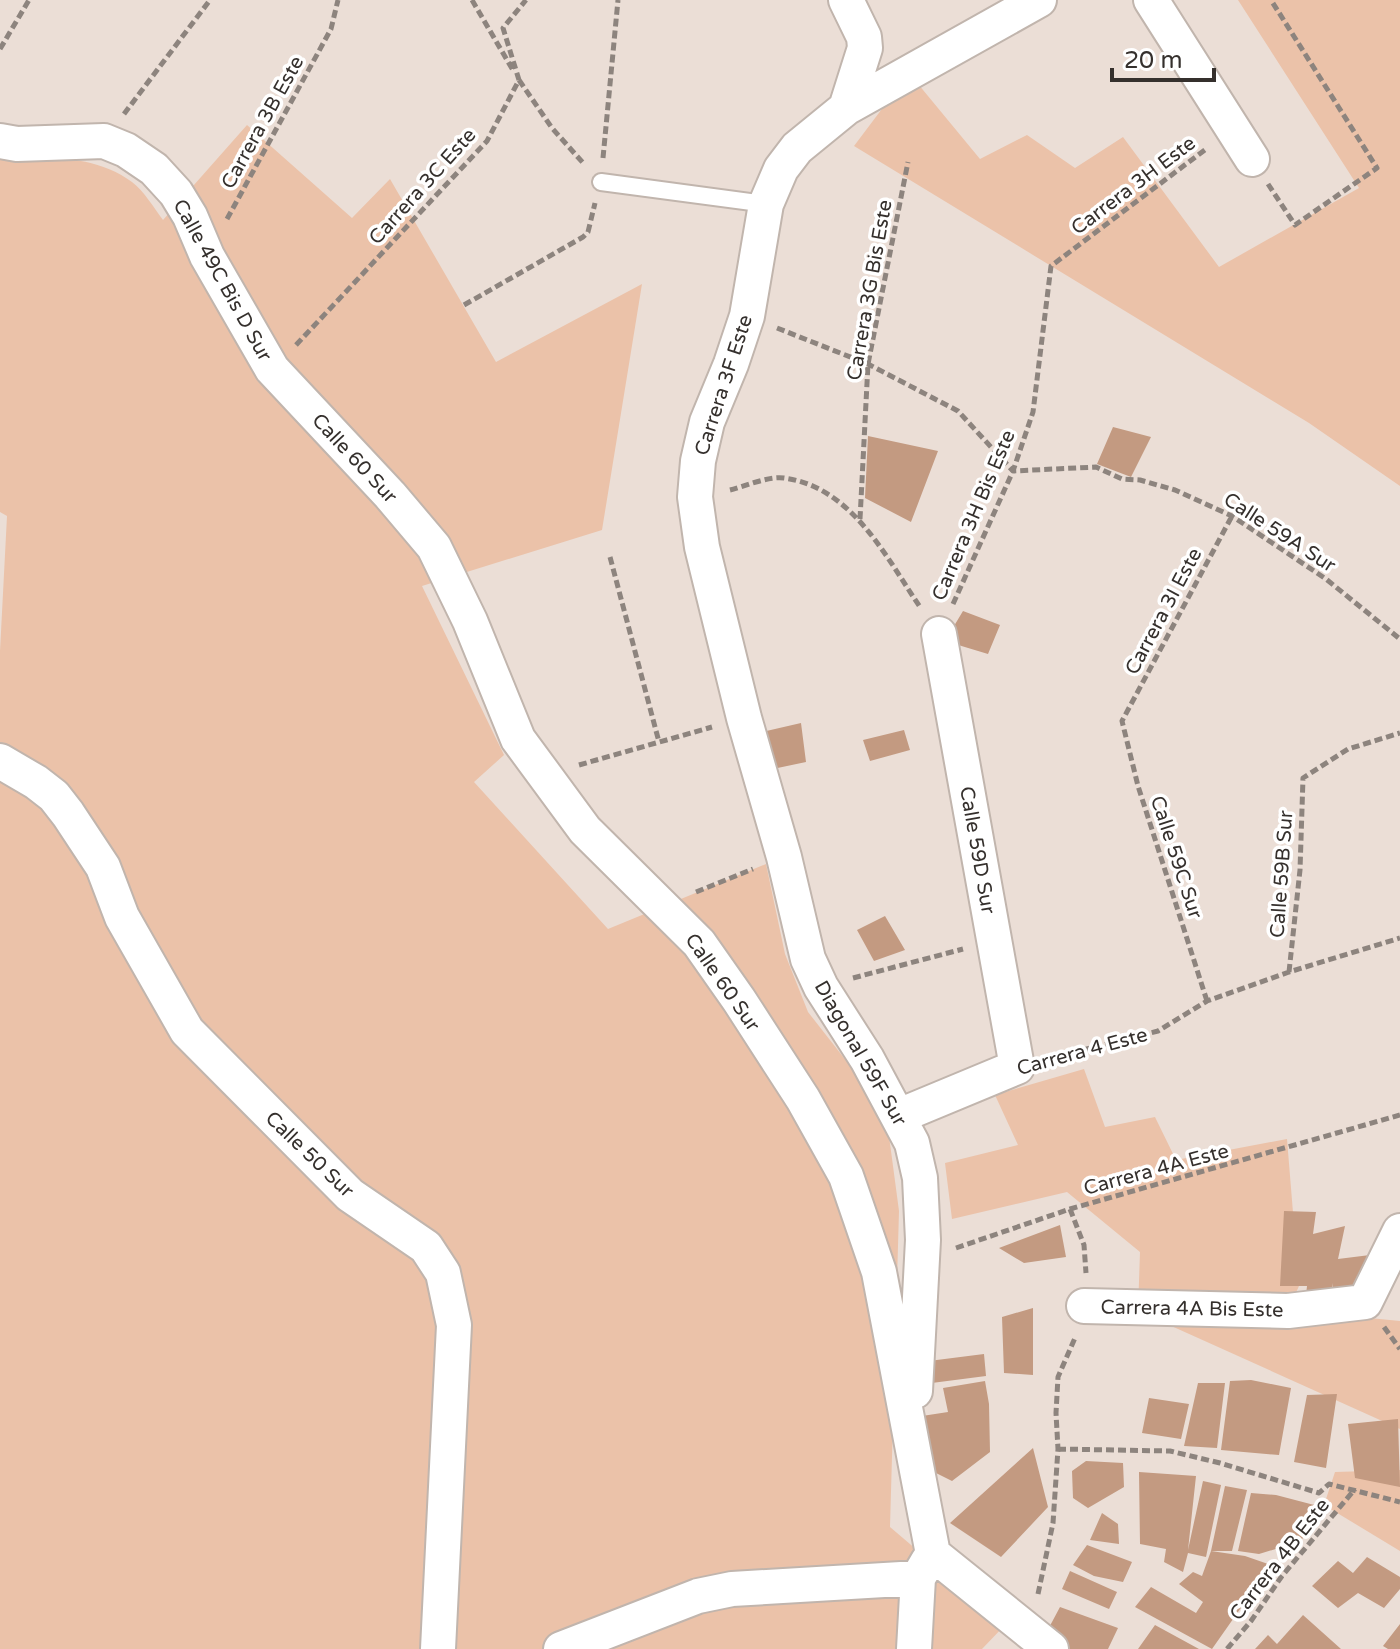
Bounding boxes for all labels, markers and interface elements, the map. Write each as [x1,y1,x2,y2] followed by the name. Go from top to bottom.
[1112,32,1214,82] scale bar
[1124,46,1182,75] text: 20 m
[216,52,309,193] street label: Carrera 3B Este
[364,124,481,250] street label: Carrera 3C Este
[1067,131,1200,240] street label: Carrera 3H Este
[168,195,277,366] street label: Calle 49C Bis D Sur
[842,198,898,382] street label: Carrera 3G Bis Este
[690,312,758,459] street label: Carrera 3F Este
[307,409,402,509] street label: Calle 60 Sur
[927,427,1021,604] street label: Carrera 3H Bis Este
[1219,488,1340,578] street label: Calle 59A Sur
[1120,544,1207,679] street label: Carrera 3I Este
[954,785,1000,916] street label: Calle 59D Sur
[1145,793,1207,922] street label: Calle 59C Sur
[1266,809,1298,939] street label: Calle 59B Sur
[680,929,765,1036] street label: Calle 60 Sur
[809,977,912,1131] street label: Diagonal 59F Sur
[1014,1023,1150,1081] street label: Carrera 4 Este
[260,1107,359,1203] street label: Calle 50 Sur
[1081,1139,1231,1201] street label: Carrera 4A Este
[1100,1295,1284,1323] street label: Carrera 4A Bis Este
[1225,1494,1335,1625] street label: Carrera 4B Este

